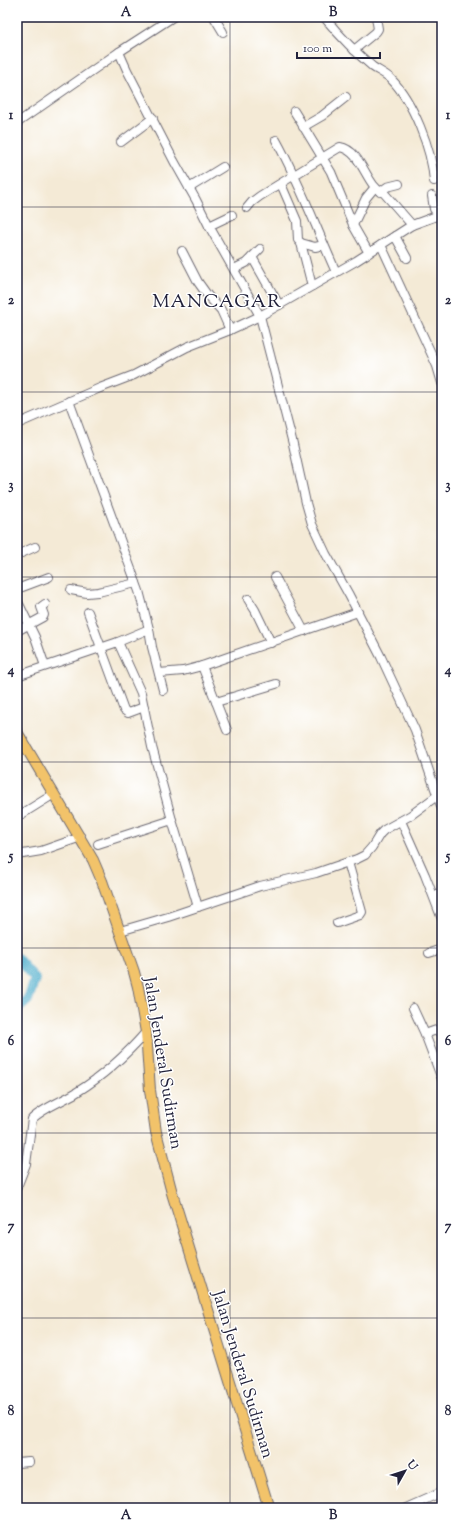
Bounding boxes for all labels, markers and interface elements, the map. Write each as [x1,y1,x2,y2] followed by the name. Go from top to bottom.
[121,4,132,22] text: A
[329,4,338,22] text: B
[297,34,380,60] scale bar
[303,40,332,58] text: 100 m
[9,107,14,125] text: 1
[446,107,451,125] text: 1
[152,289,282,316] district label: MANCAGAR
[8,292,15,310] text: 2
[445,292,452,310] text: 2
[8,477,14,495] text: 3
[445,477,451,495] text: 3
[7,662,15,680] text: 4
[444,662,452,680] text: 4
[8,848,14,866] text: 5
[445,848,451,866] text: 5
[136,974,188,1151] street label: Jalan Jenderal Sudirman
[8,1033,15,1051] text: 6
[445,1033,452,1051] text: 6
[8,1218,15,1236] text: 7
[445,1218,452,1236] text: 7
[205,1287,279,1461] street label: Jalan Jenderal Sudirman
[8,1403,15,1421] text: 8
[445,1403,452,1421] text: 8
[385,1451,425,1491] north arrow
[402,1456,421,1474] text: U
[121,1507,132,1525] text: A
[329,1507,338,1525] text: B

